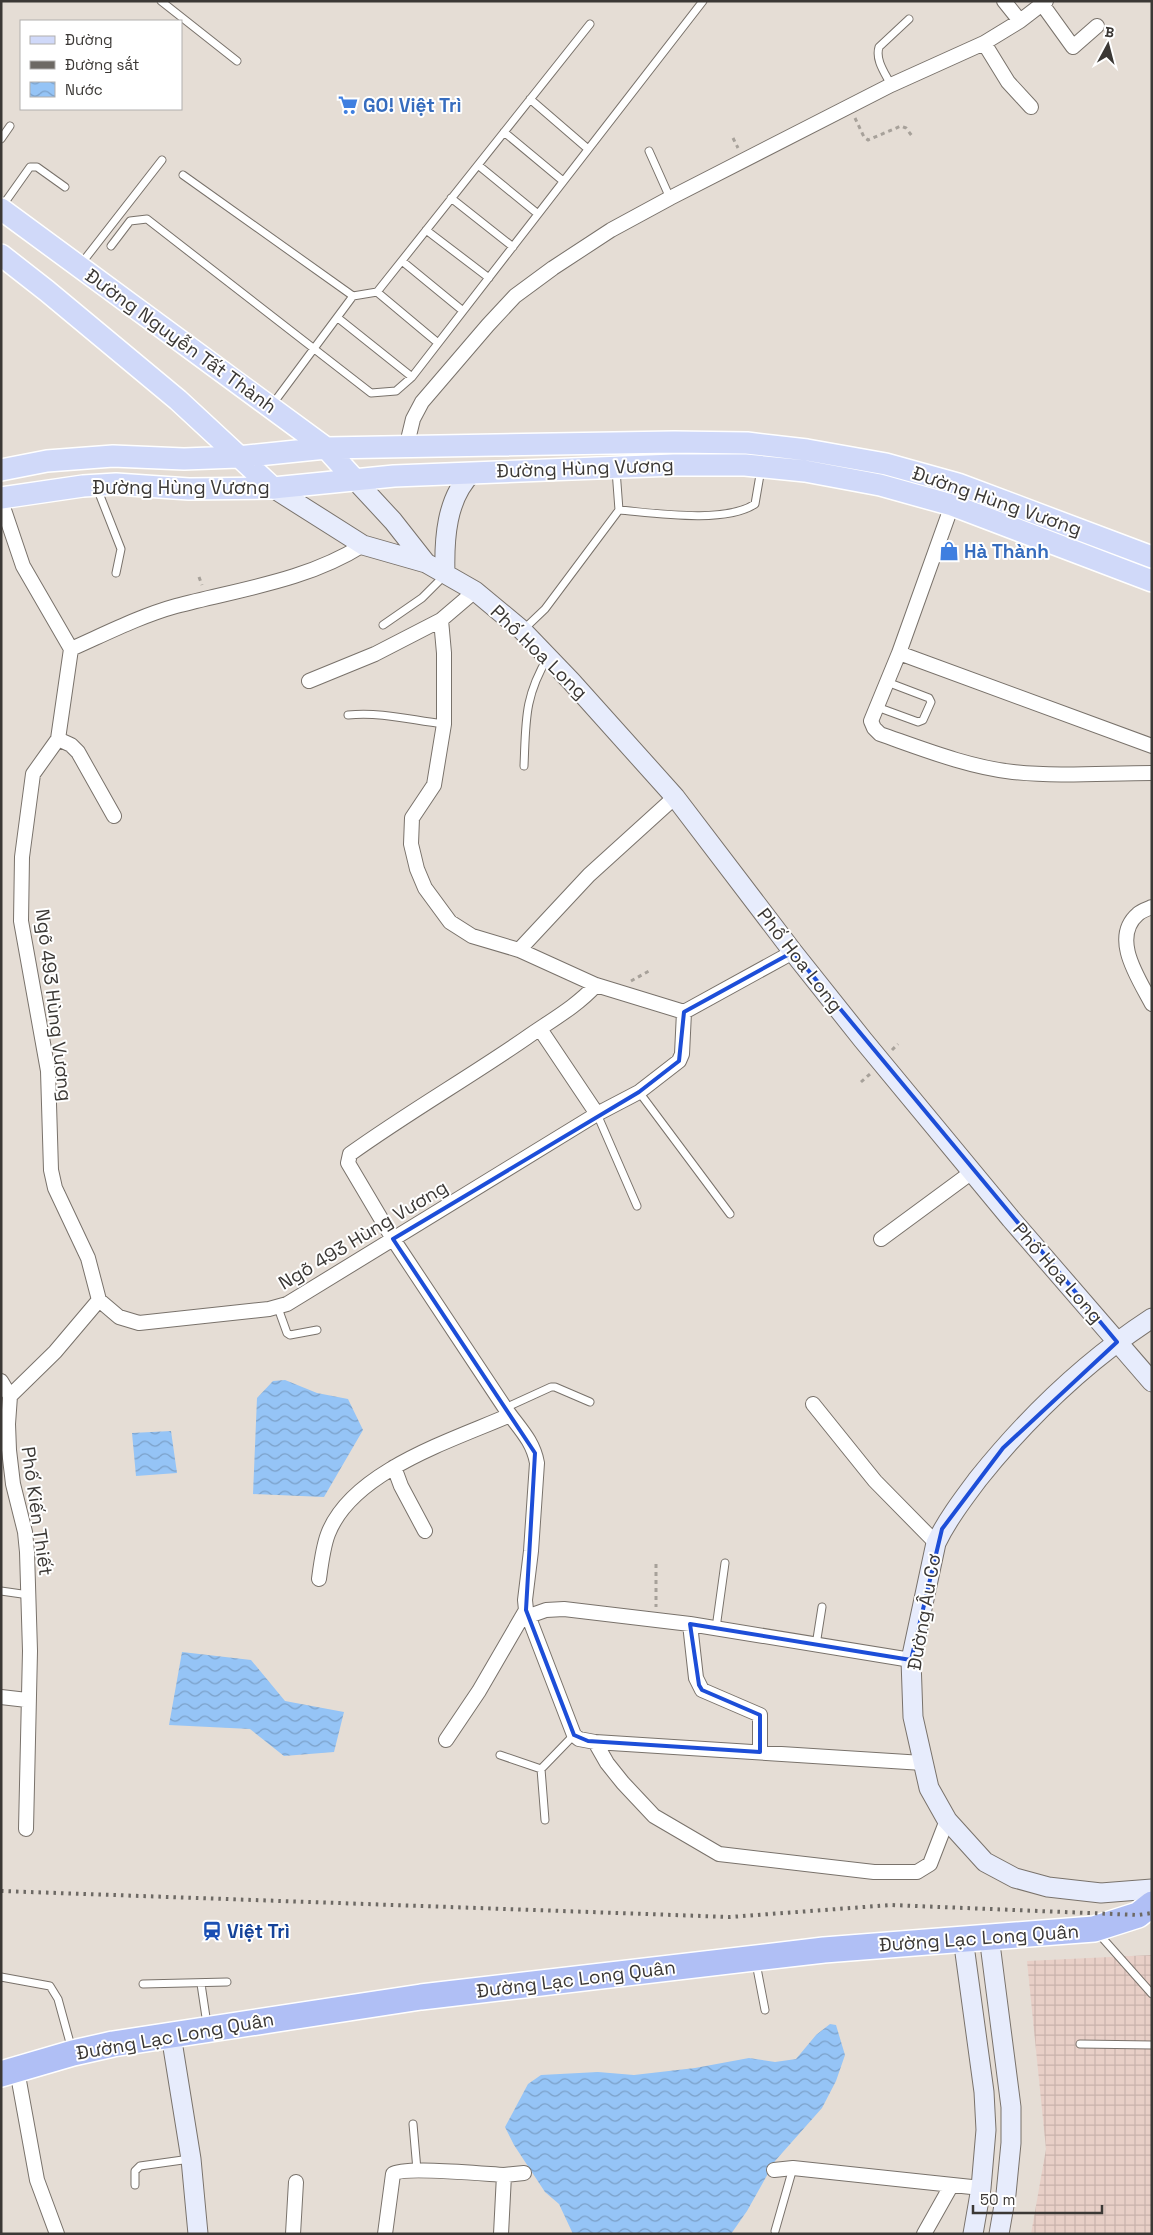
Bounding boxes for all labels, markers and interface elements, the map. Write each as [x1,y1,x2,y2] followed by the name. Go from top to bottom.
[20,20,182,110] legend
[1083,20,1133,70] north arrow
[1104,23,1115,42] text: B
[65,30,113,49] text: Đường
[65,55,140,74] text: Đường sắt
[65,80,103,99] text: Nước
[363,93,462,118] place label: GO! Việt Trì
[337,94,359,116] supermarket icon: GO! Việt Trì
[80,263,282,419] street label: Đường Nguyễn Tất Thành
[496,452,674,484] street label: Đường Hùng Vương
[909,460,1085,542] street label: Đường Hùng Vương
[92,475,270,500] street label: Đường Hùng Vương
[964,539,1049,564] place label: Hà Thành
[938,540,960,562] shop icon: Hà Thành
[485,599,593,705] street label: Phố Hoa Long
[751,903,849,1017] street label: Phố Hoa Long
[30,908,78,1102] street label: Ngõ 493 Hùng Vương
[274,1174,452,1296] street label: Ngõ 493 Hùng Vương
[1007,1217,1109,1329] street label: Phố Hoa Long
[16,1445,58,1577] street label: Phố Kiến Thiết
[901,1552,947,1672] street label: Đường Âu Cơ
[227,1919,290,1944] place label: Việt Trì
[878,1919,1080,1957] street label: Đường Lạc Long Quân
[201,1920,223,1942] station icon: Việt Trì
[475,1954,677,2004] street label: Đường Lạc Long Quân
[74,2006,276,2066] street label: Đường Lạc Long Quân
[973,2182,1102,2214] scale bar
[980,2190,1015,2209] text: 50 m

